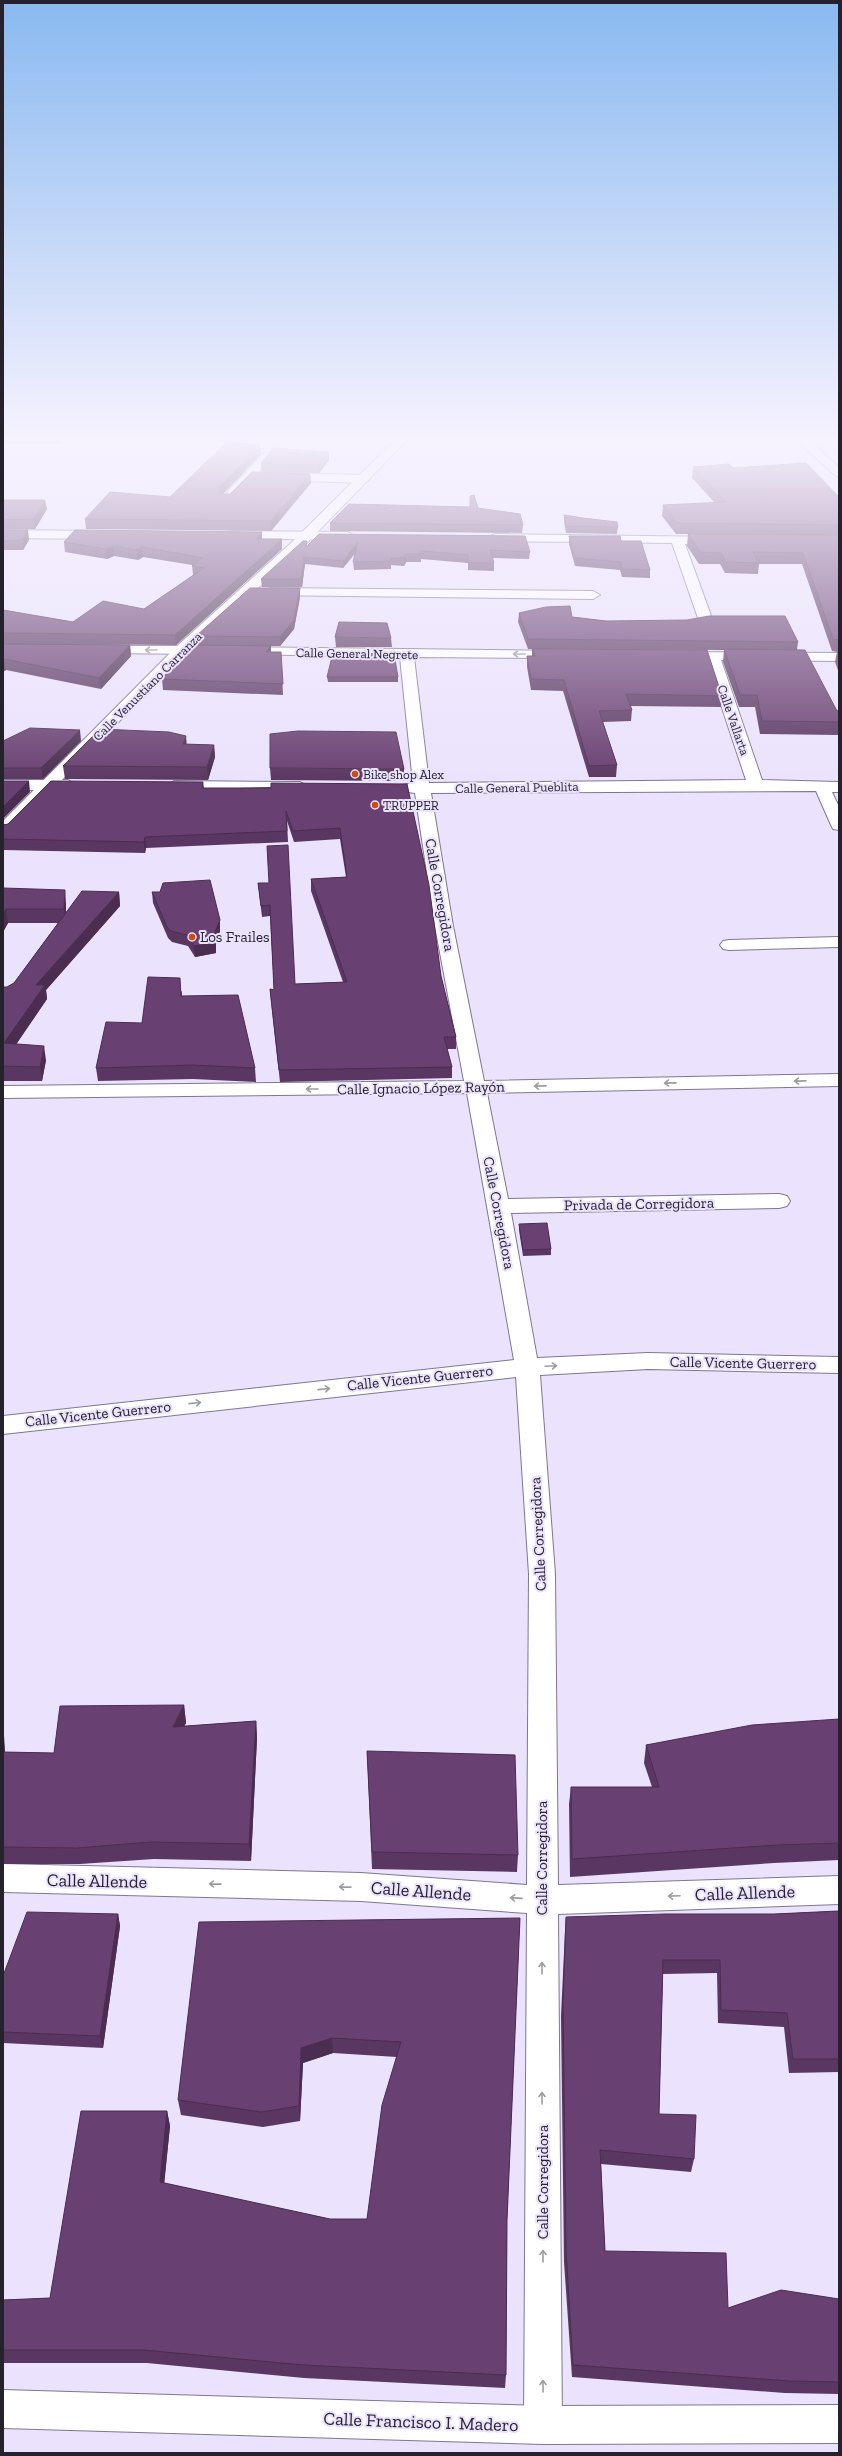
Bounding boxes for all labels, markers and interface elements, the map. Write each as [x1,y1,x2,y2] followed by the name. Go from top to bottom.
[90,628,205,744] street label: Calle Venustiano Carranza
[296,645,418,662] street label: Calle General Negrete
[145,646,158,654] one-way arrow
[513,650,526,658] one-way arrow
[714,683,753,758] street label: Calle Vallarta
[363,767,444,782] place label: Bike shop Alex
[350,769,360,779] marker: Bike shop Alex
[455,779,580,796] street label: Calle General Pueblita
[383,798,439,813] place label: TRUPPER
[370,800,380,810] marker: TRUPPER
[421,837,459,953] street label: Calle Corregidora
[200,928,270,946] place label: Los Frailes
[187,932,197,942] marker: Los Frailes
[794,1077,807,1085] one-way arrow
[337,1078,505,1098] street label: Calle Ignacio López Rayón
[664,1080,677,1087] one-way arrow
[534,1082,547,1090] one-way arrow
[306,1085,319,1093] one-way arrow
[479,1155,519,1271] street label: Calle Corregidora
[564,1194,714,1214] street label: Privada de Corregidora
[670,1353,817,1373] street label: Calle Vicente Guerrero
[346,1361,494,1395] street label: Calle Vicente Guerrero
[544,1362,557,1369] one-way arrow
[317,1385,330,1392] one-way arrow
[24,1397,172,1431] street label: Calle Vicente Guerrero
[188,1399,201,1407] one-way arrow
[526,1476,550,1592] street label: Calle Corregidora
[533,1801,551,1915] street label: Calle Corregidora
[47,1869,147,1893] street label: Calle Allende
[370,1877,472,1905] street label: Calle Allende
[209,1880,222,1888] one-way arrow
[695,1880,795,1906] street label: Calle Allende
[339,1883,352,1891] one-way arrow
[668,1892,681,1899] one-way arrow
[510,1895,523,1902] one-way arrow
[538,1962,546,1975] one-way arrow
[538,2092,546,2105] one-way arrow
[534,2125,552,2239] street label: Calle Corregidora
[539,2250,547,2263] one-way arrow
[539,2380,547,2393] one-way arrow
[323,2408,519,2436] street label: Calle Francisco I. Madero

